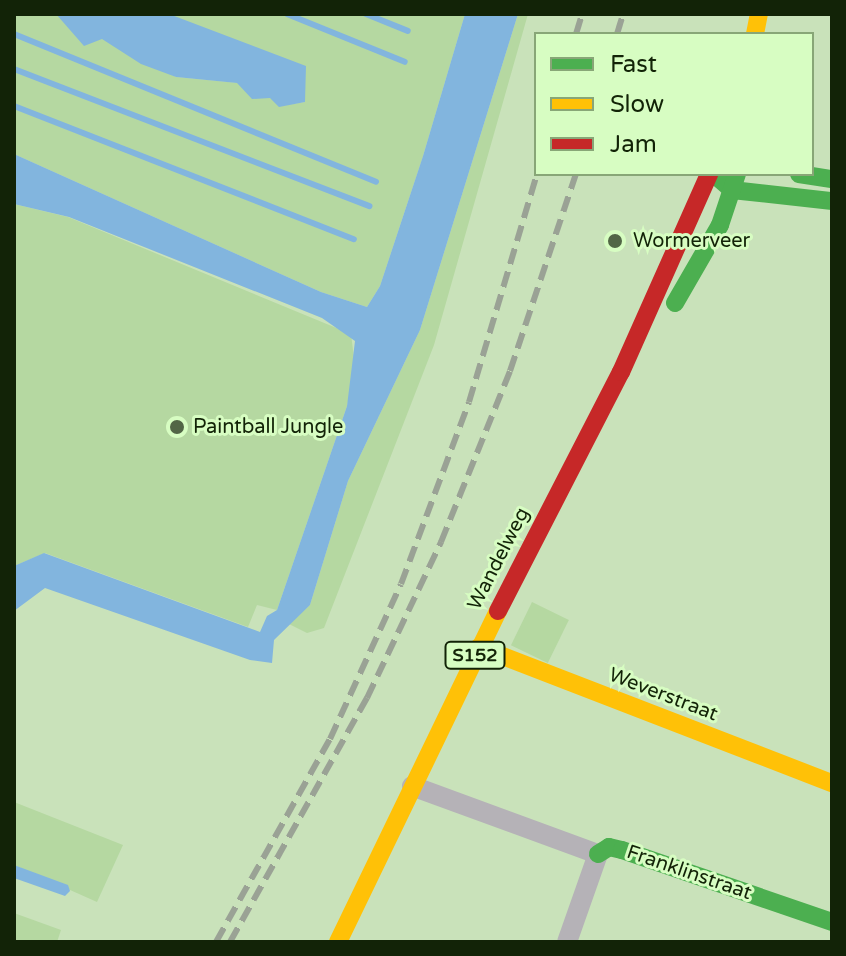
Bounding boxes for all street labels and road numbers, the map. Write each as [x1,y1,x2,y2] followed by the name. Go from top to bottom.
[463,504,535,614] street label: Wandelweg
[443,641,507,669] road number: S152
[605,663,721,727] street label: Weverstraat
[623,840,755,906] street label: Franklinstraat

